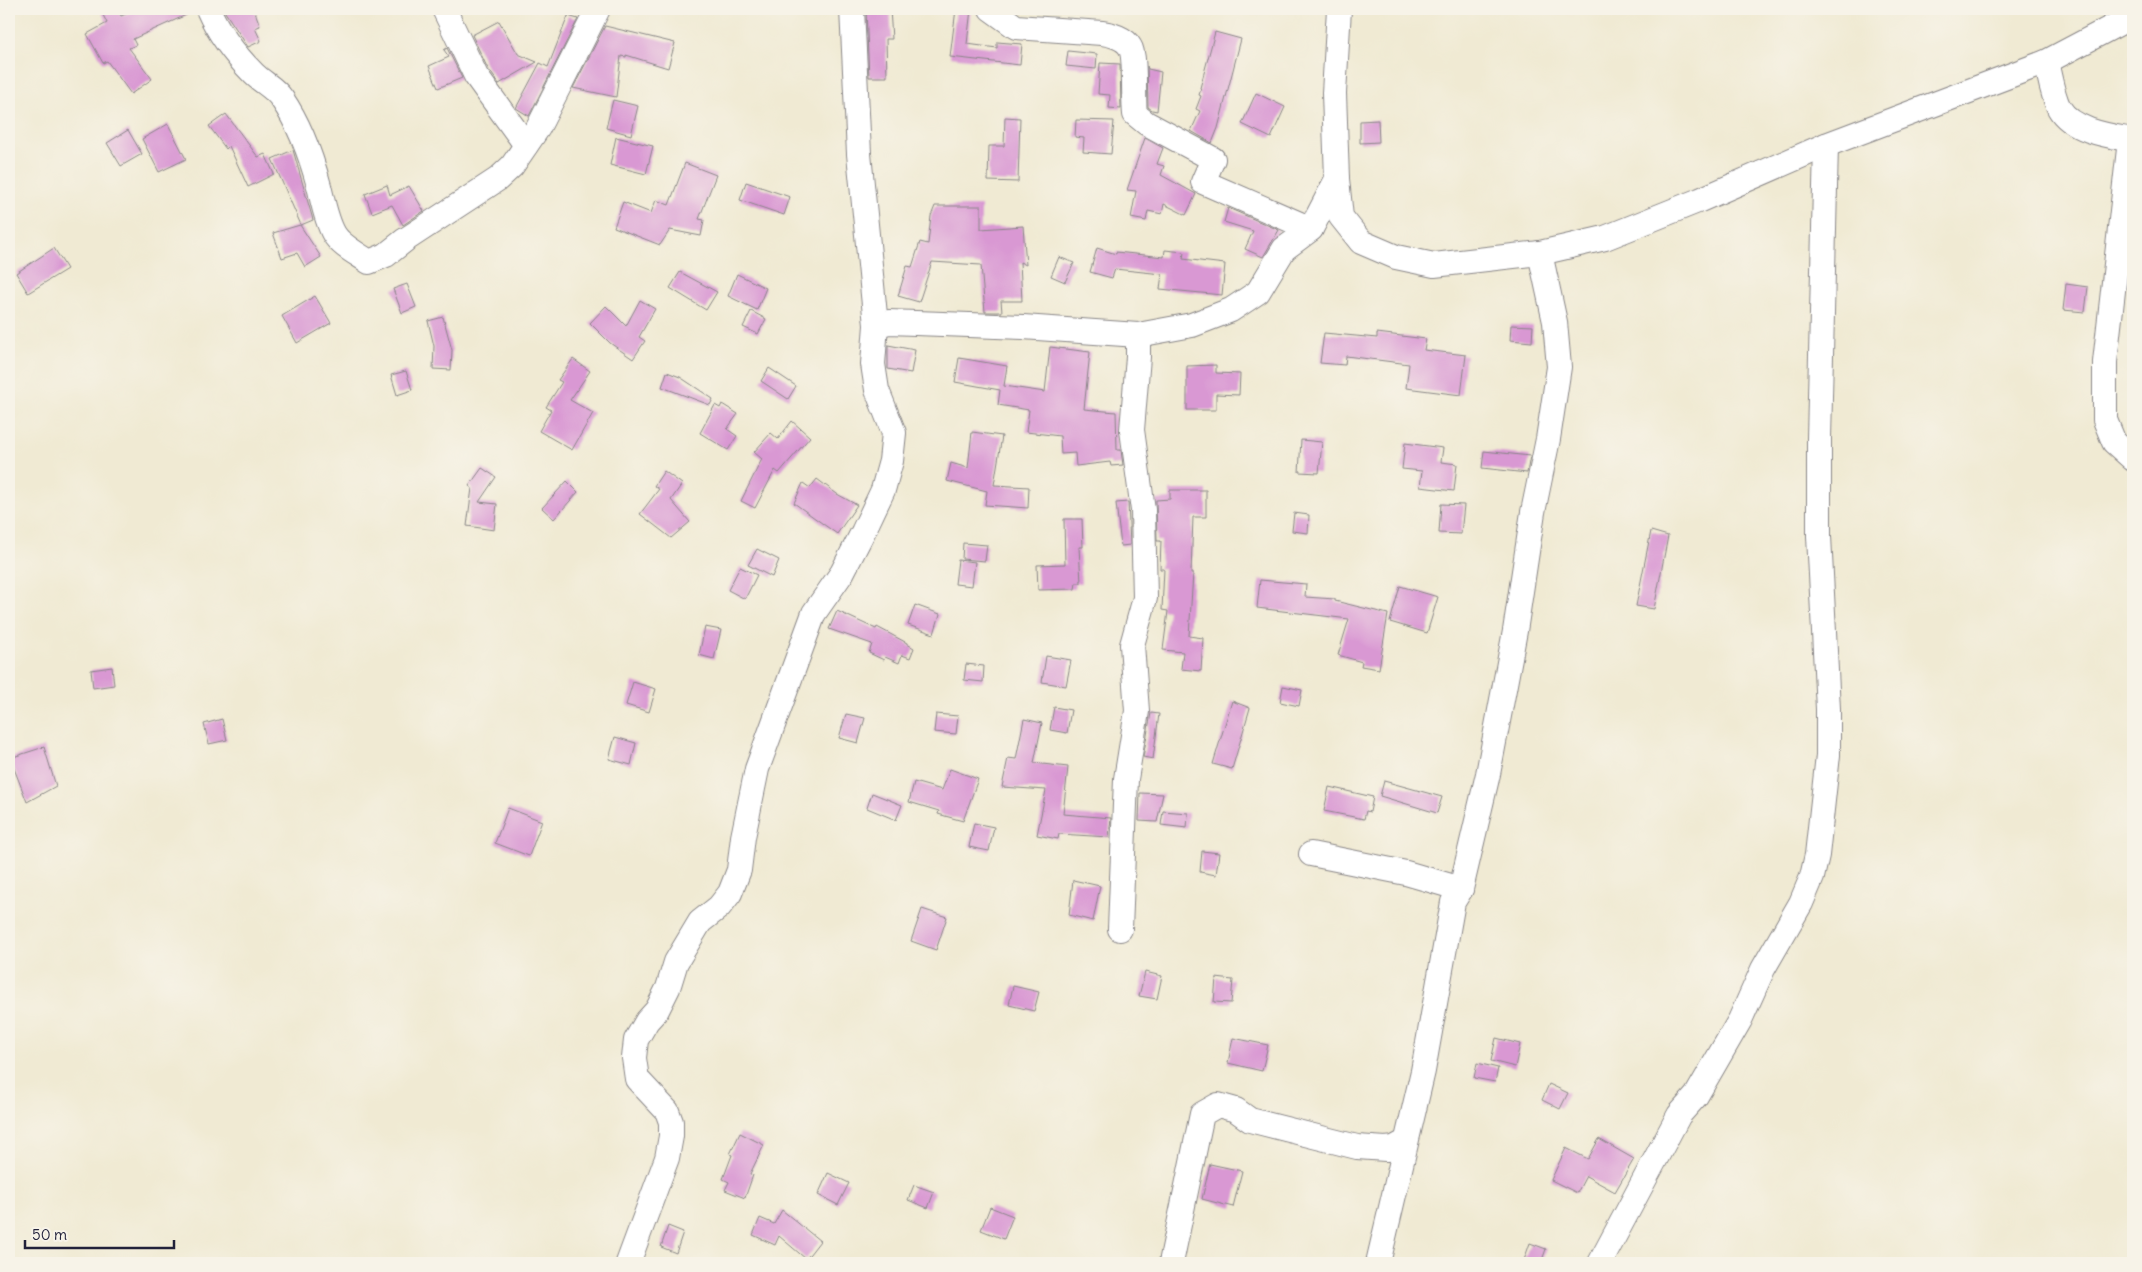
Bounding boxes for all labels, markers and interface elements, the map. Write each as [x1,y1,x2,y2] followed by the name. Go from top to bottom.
[25,1217,174,1249] scale bar
[32,1225,67,1244] text: 50 m

